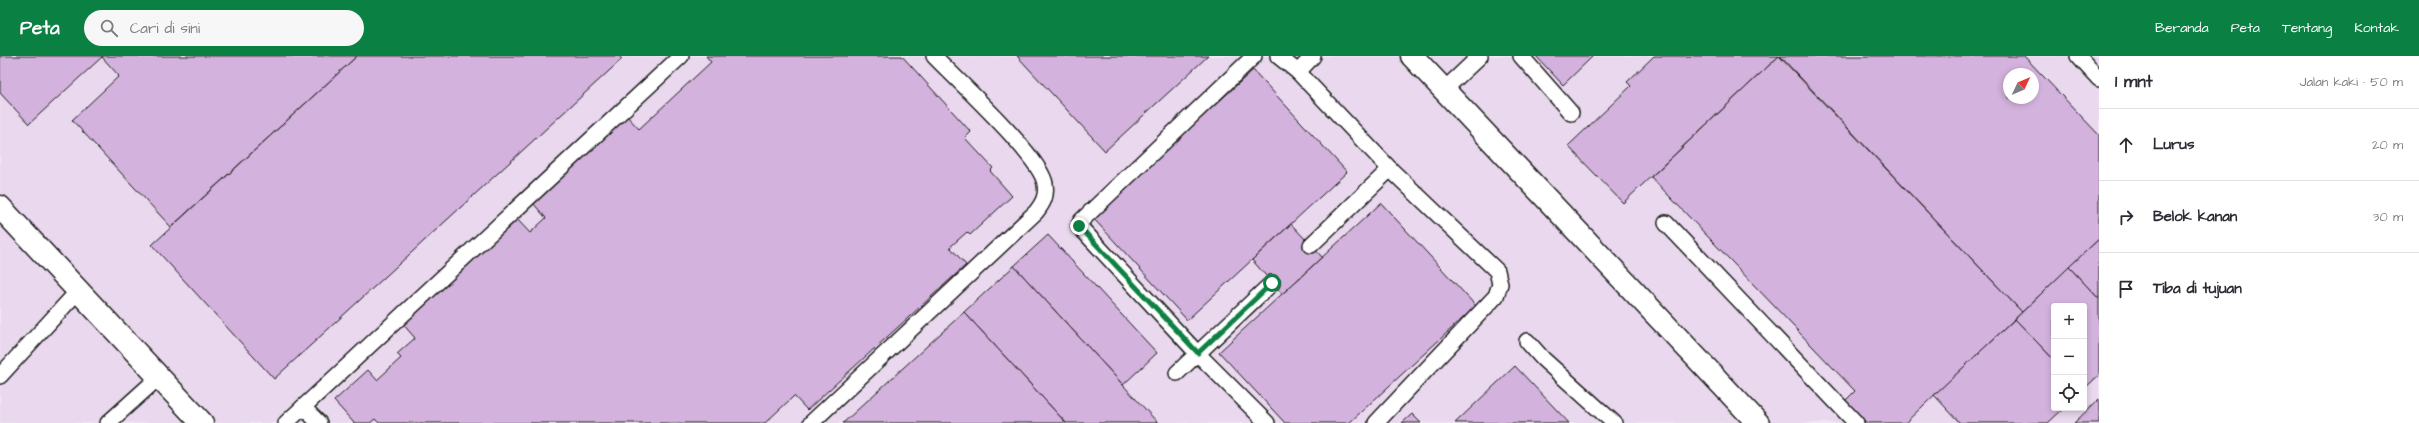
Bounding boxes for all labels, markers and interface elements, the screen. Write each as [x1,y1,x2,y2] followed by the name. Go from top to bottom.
[84,10,364,46] search box
[20,15,60,42] text: Peta
[98,17,120,39] icon: search
[130,18,200,39] text: Cari di sini
[2155,18,2209,38] text: Beranda
[2231,18,2260,38] text: Peta
[2282,18,2332,38] text: Tentang
[2354,18,2399,38] text: Kontak
[2003,68,2039,104] north arrow
[2115,70,2153,94] text: 1 mnt
[2300,73,2403,91] text: Jalan kaki · 50 m
[2115,134,2137,156] icon: ahead
[2153,134,2194,155] text: Lurus
[2372,136,2403,154] text: 20 m
[2115,206,2137,228] icon: right
[2153,206,2237,227] text: Belok kanan
[2373,208,2403,226] text: 30 m
[1070,217,1088,235] route end
[1263,274,1281,292] route start
[2115,278,2137,300] icon: arrive
[2153,278,2242,299] text: Tiba di tujuan
[2051,303,2087,411] map controls
[2051,303,2087,339] button: +
[2051,339,2087,375] button: −
[2051,375,2087,411] button: locate

